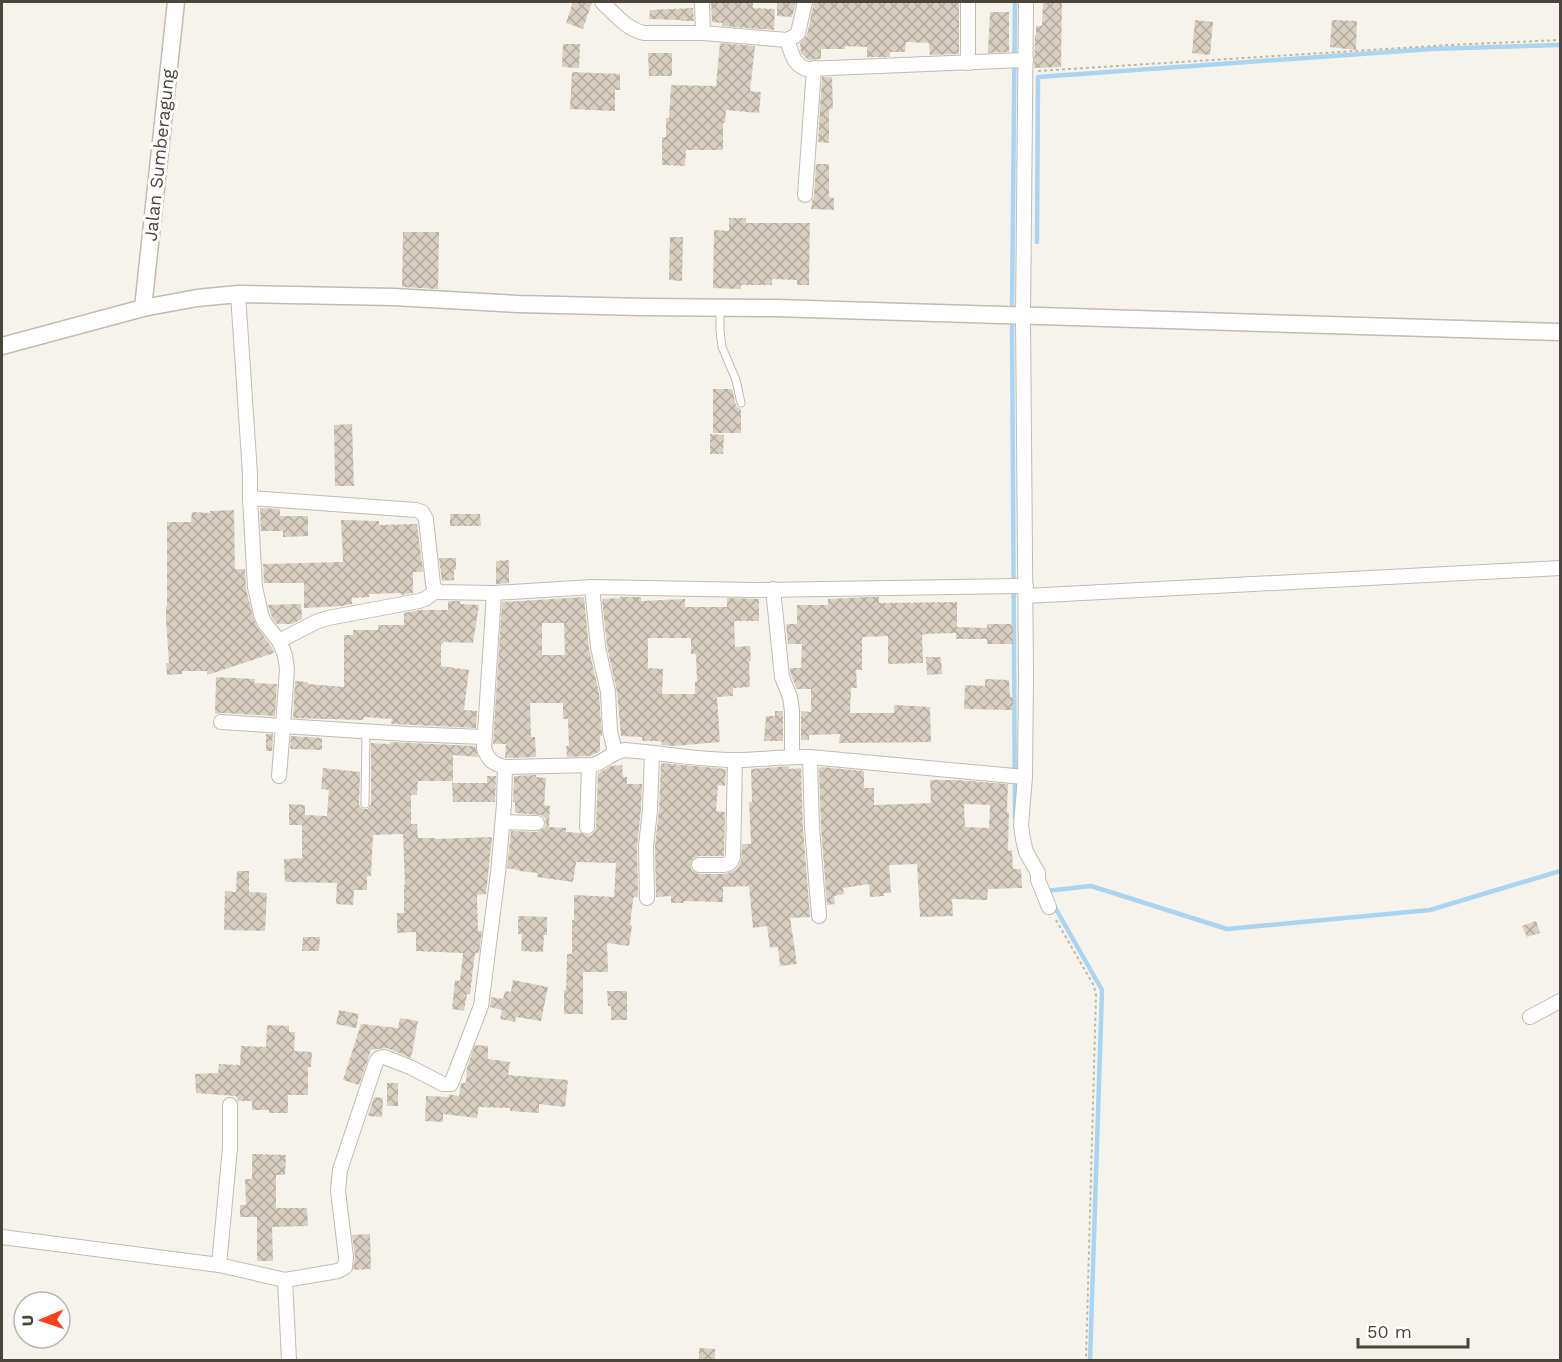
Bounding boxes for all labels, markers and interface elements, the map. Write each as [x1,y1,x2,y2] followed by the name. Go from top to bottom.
[140,67,179,242] street label: Jalan Sumberagung
[12,1290,72,1350] north arrow
[1358,1311,1468,1349] scale bar
[18,1314,37,1327] text: U
[1367,1321,1412,1342] text: 50 m

